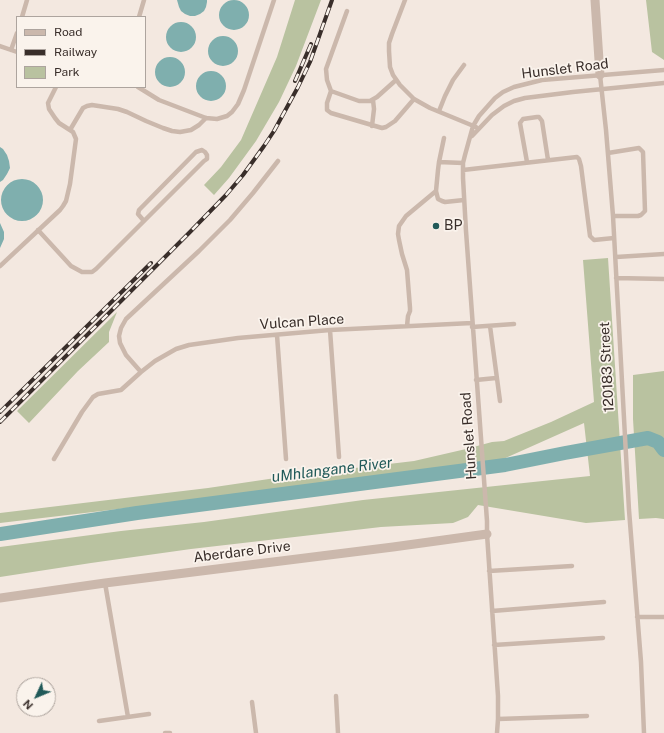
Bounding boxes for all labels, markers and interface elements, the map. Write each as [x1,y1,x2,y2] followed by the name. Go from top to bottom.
[16,16,146,88] legend
[54,25,82,39] text: Road
[54,45,97,59] text: Railway
[521,55,609,83] street label: Hunslet Road
[54,65,80,79] text: Park
[444,218,462,234] place label: BP
[431,221,441,231] marker: BP
[259,311,345,333] street label: Vulcan Place
[596,321,618,413] street label: 120183 Street
[458,392,480,480] street label: Hunslet Road
[271,454,393,486] water label: uMhlangane River
[192,538,292,566] street label: Aberdare Drive
[16,677,56,717] north arrow
[21,697,35,712] text: N

